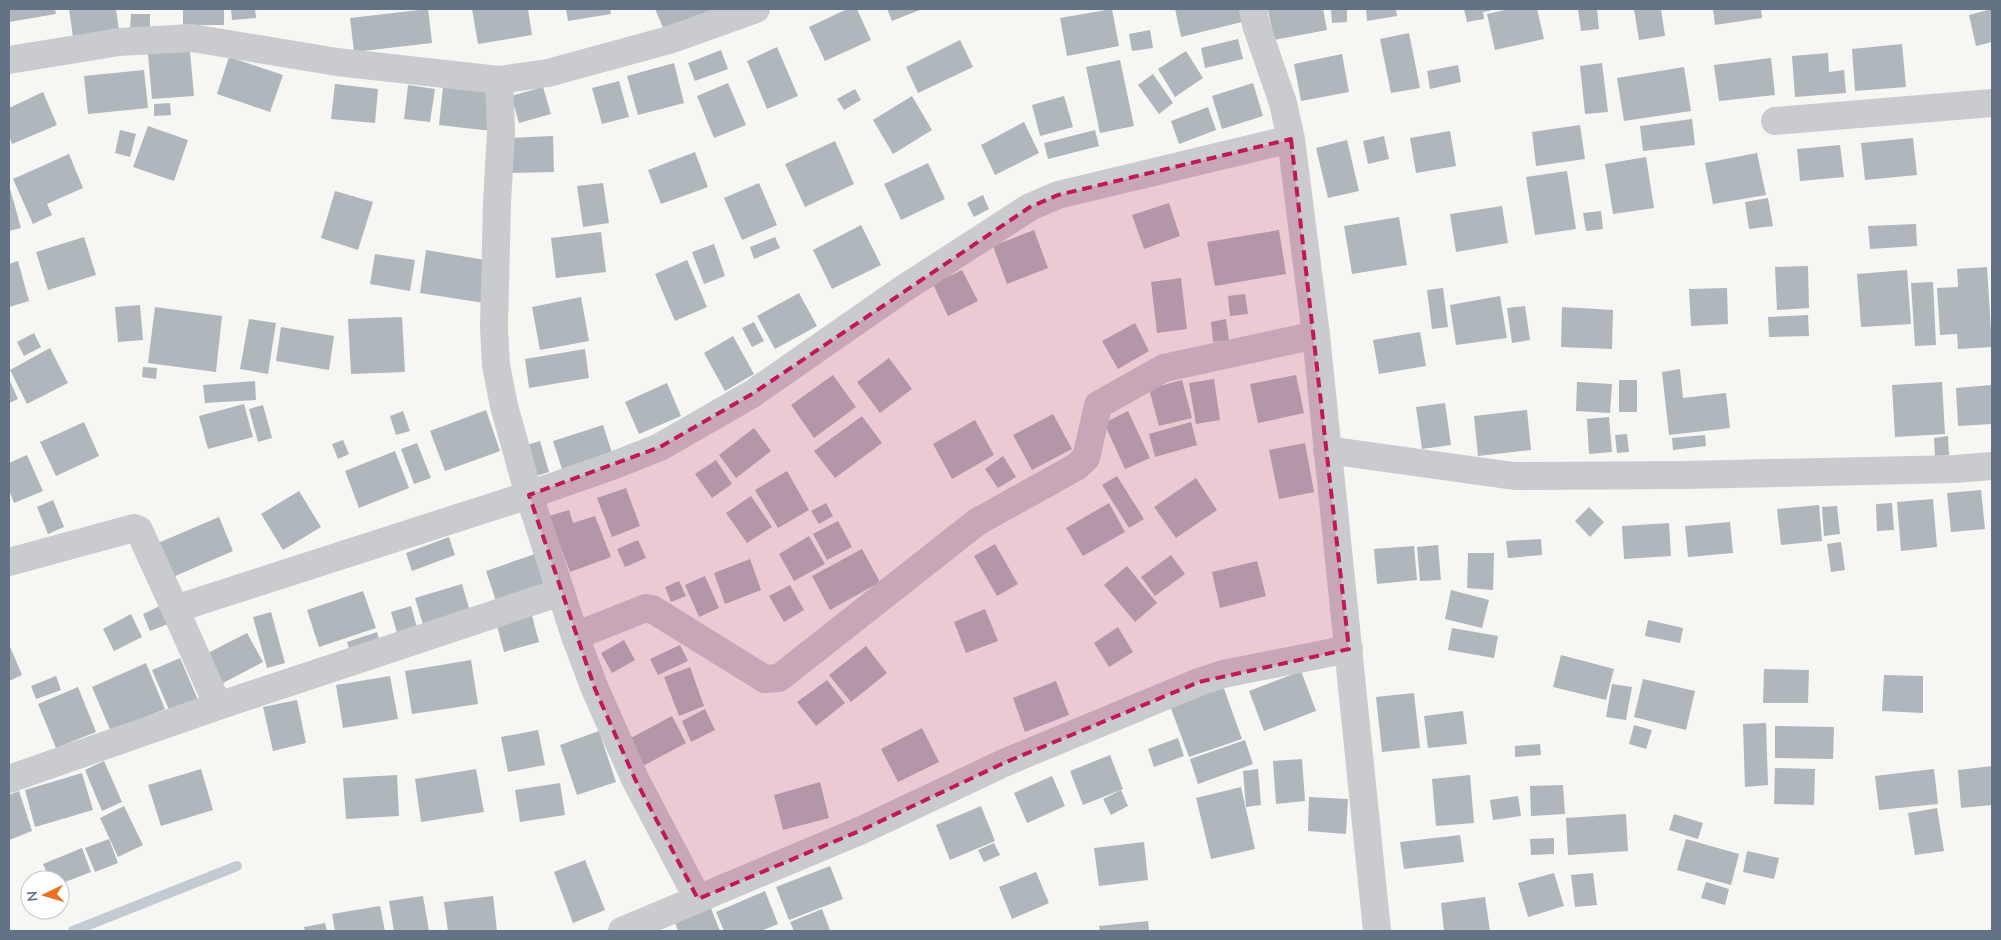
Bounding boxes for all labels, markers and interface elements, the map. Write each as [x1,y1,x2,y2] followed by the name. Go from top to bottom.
[20,870,70,920] north arrow
[23,890,42,902] text: N

